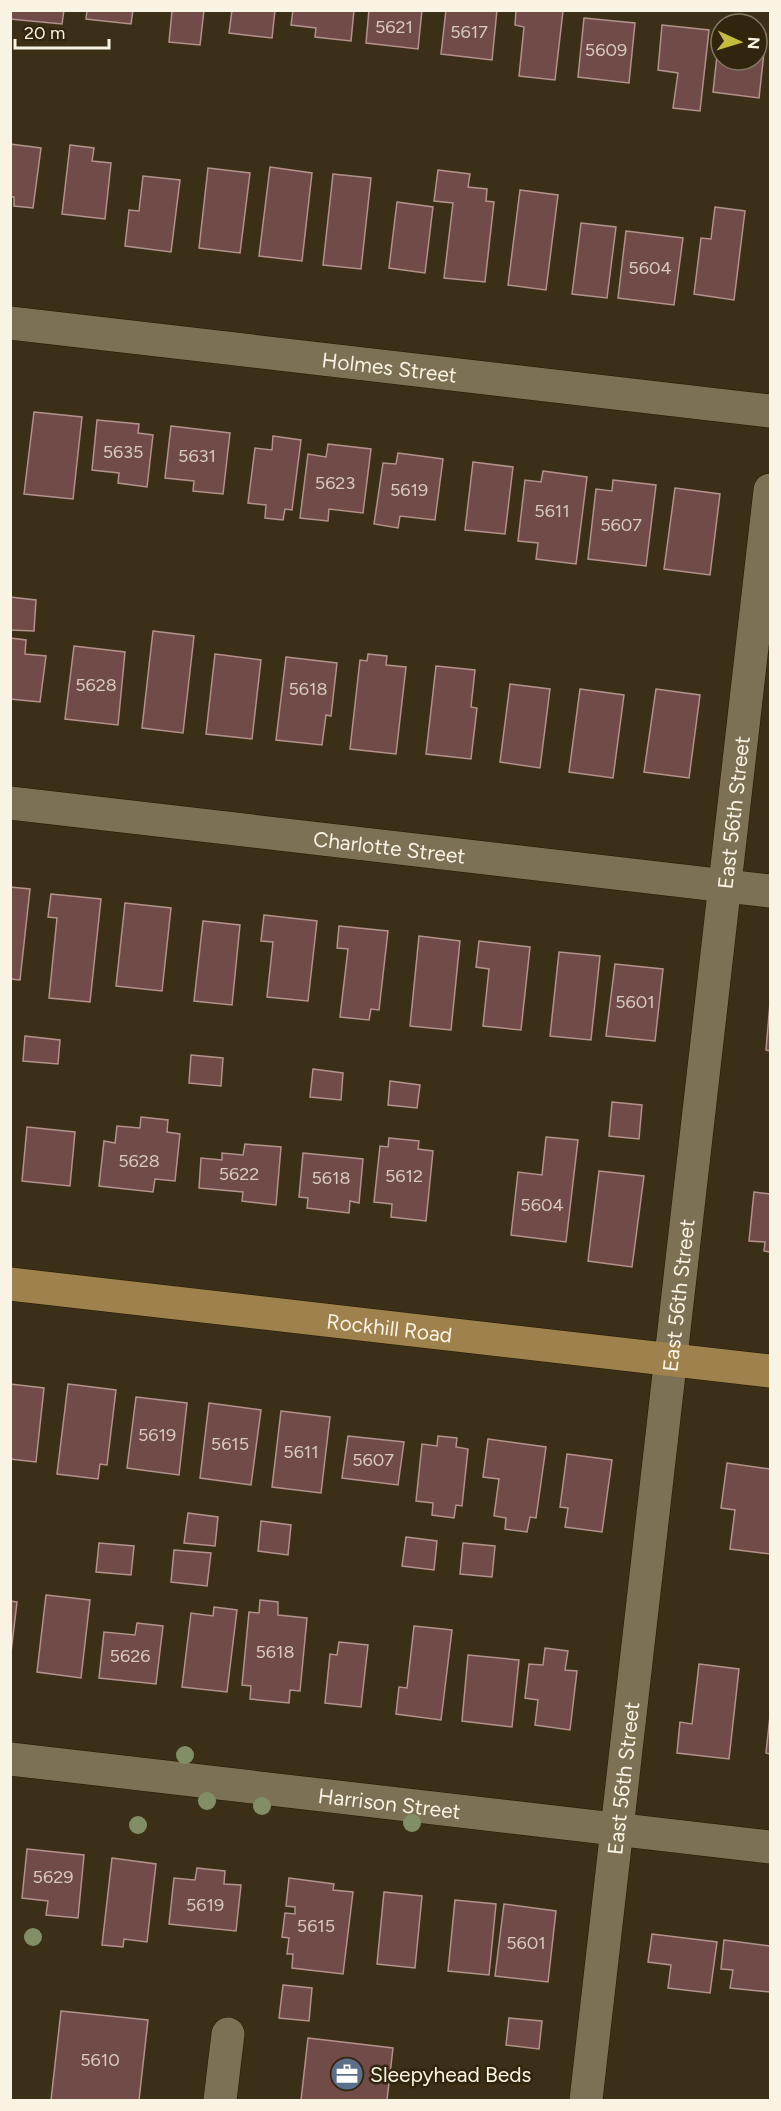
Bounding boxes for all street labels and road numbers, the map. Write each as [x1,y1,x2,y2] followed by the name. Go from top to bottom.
[321,347,458,387] street label: Holmes Street
[712,735,754,890] street label: East 56th Street
[312,826,467,868] street label: Charlotte Street
[657,1217,699,1373] street label: East 56th Street
[325,1308,454,1347] street label: Rockhill Road
[602,1700,644,1856] street label: East 56th Street
[317,1782,462,1824] street label: Harrison Street

